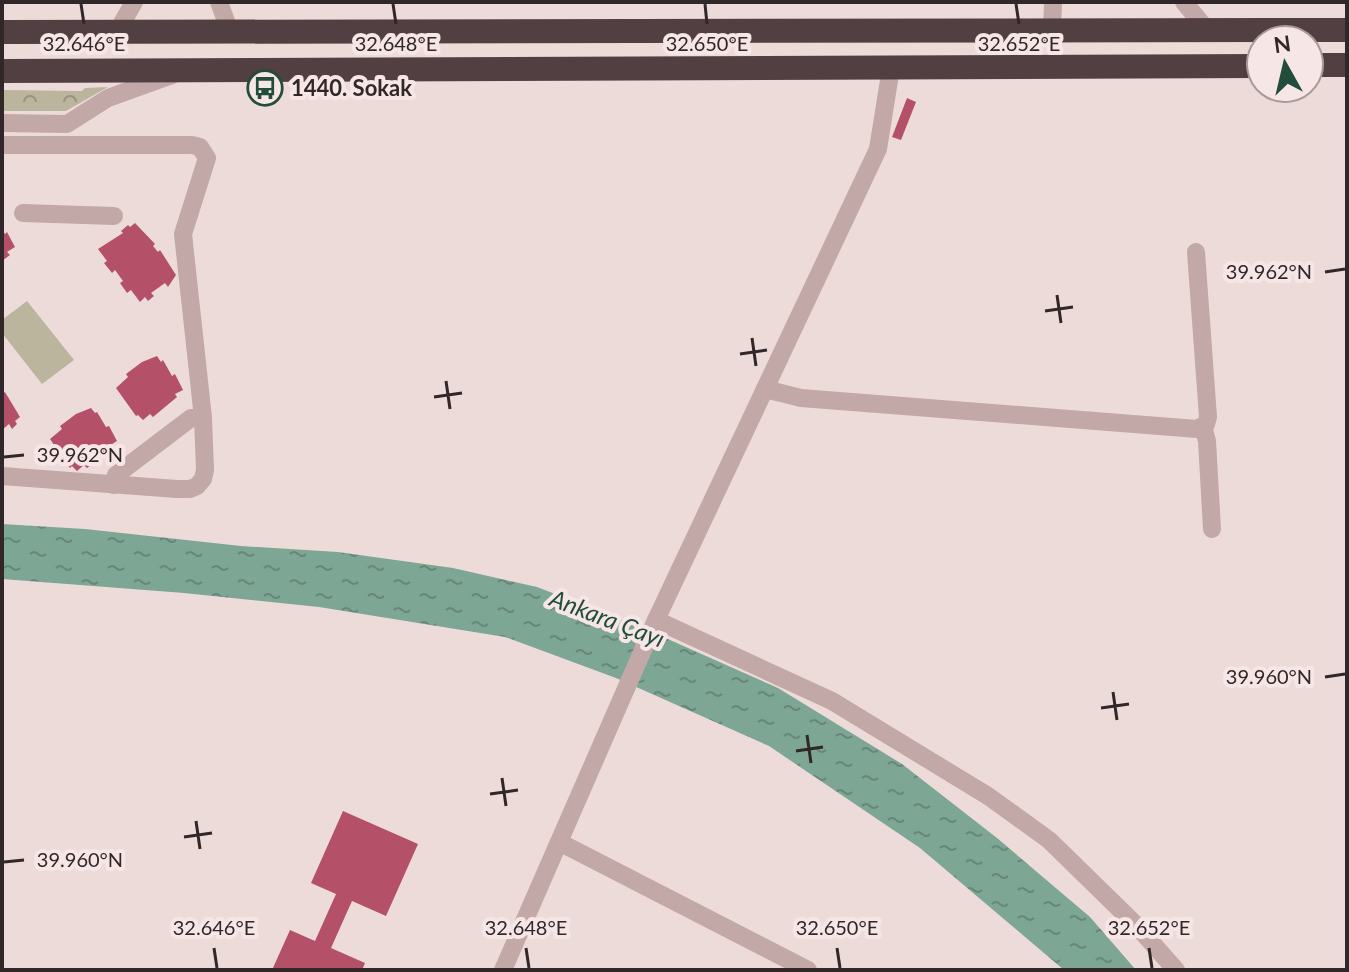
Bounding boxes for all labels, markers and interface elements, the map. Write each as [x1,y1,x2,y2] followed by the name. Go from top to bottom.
[1245,24,1325,104] north arrow
[1272,29,1292,58] text: N
[43,31,125,55] text: 32.646°E
[355,31,437,55] text: 32.648°E
[666,31,748,55] text: 32.650°E
[978,31,1060,55] text: 32.652°E
[246,69,284,107] bus stop icon: 1440. Sokak
[291,74,412,101] place label: 1440. Sokak
[1226,259,1312,283] text: 39.962°N
[37,442,123,466] text: 39.962°N
[545,582,669,653] water label: Ankara Çayı
[1226,664,1312,688] text: 39.960°N
[37,847,123,871] text: 39.960°N
[173,915,255,939] text: 32.646°E
[485,915,567,939] text: 32.648°E
[796,915,878,939] text: 32.650°E
[1108,915,1190,939] text: 32.652°E

